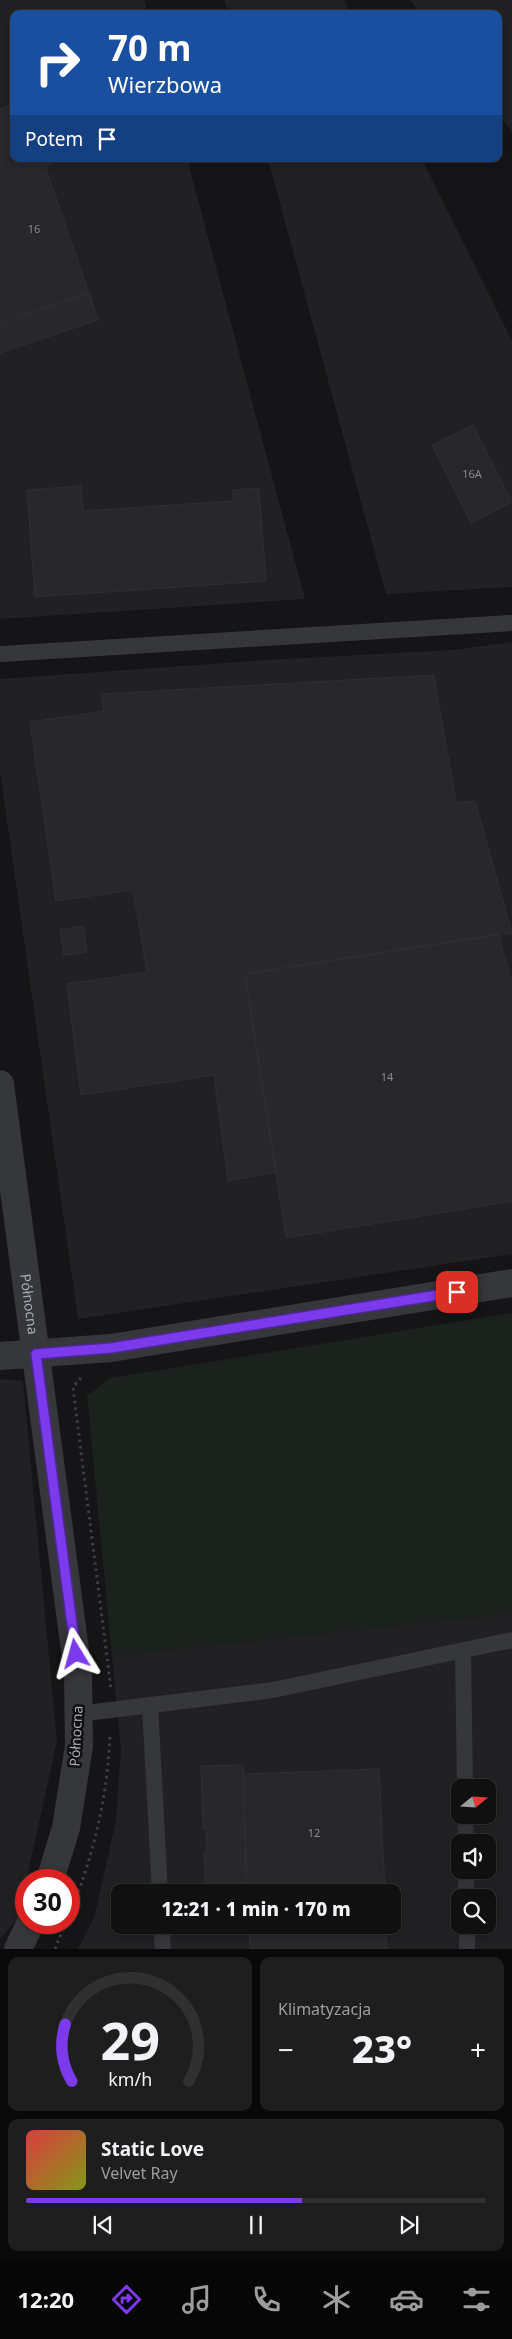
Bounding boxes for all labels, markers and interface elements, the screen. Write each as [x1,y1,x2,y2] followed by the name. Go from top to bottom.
[108,24,191,71] text: 70 m
[25,30,90,95] icon: right
[108,69,222,99] text: Wierzbowa
[93,125,121,153] icon: arrive
[25,126,83,152] text: Potem
[28,221,40,236] house number: 16
[462,466,483,481] house number: 16A
[381,1069,394,1084] house number: 14
[436,1271,478,1313] pin
[16,1273,43,1335] street label: Północna
[443,1278,471,1306] icon: arrive
[49,1627,101,1679] position arrow
[64,1705,87,1767] street label: Północna
[451,1779,496,1824] north arrow
[451,1779,496,1934] map controls
[308,1825,320,1840] house number: 12
[451,1834,496,1879] button: sound
[15,1869,80,1934] speed limit sign: 30
[451,1889,496,1934] button: search
[161,1896,351,1922] text: 12:21 · 1 min · 170 m
[278,1998,371,2020] text: Klimatyzacja
[100,2004,160,2075] text: 29
[352,2022,412,2074] text: 23°
[278,2030,294,2068] text: −
[470,2030,486,2068] text: +
[108,2067,152,2091] text: km/h
[101,2136,204,2162] text: Static Love
[101,2162,178,2184] text: Velvet Ray
[89,2211,117,2239] icon: previous
[242,2211,270,2239] icon: pause
[395,2211,423,2239] icon: next
[109,2282,144,2317] icon: directions
[179,2282,214,2317] icon: music
[249,2282,284,2317] icon: phone
[319,2282,354,2317] icon: climate
[389,2282,424,2317] icon: car
[459,2282,494,2317] icon: filters
[18,2284,74,2314] text: 12:20

